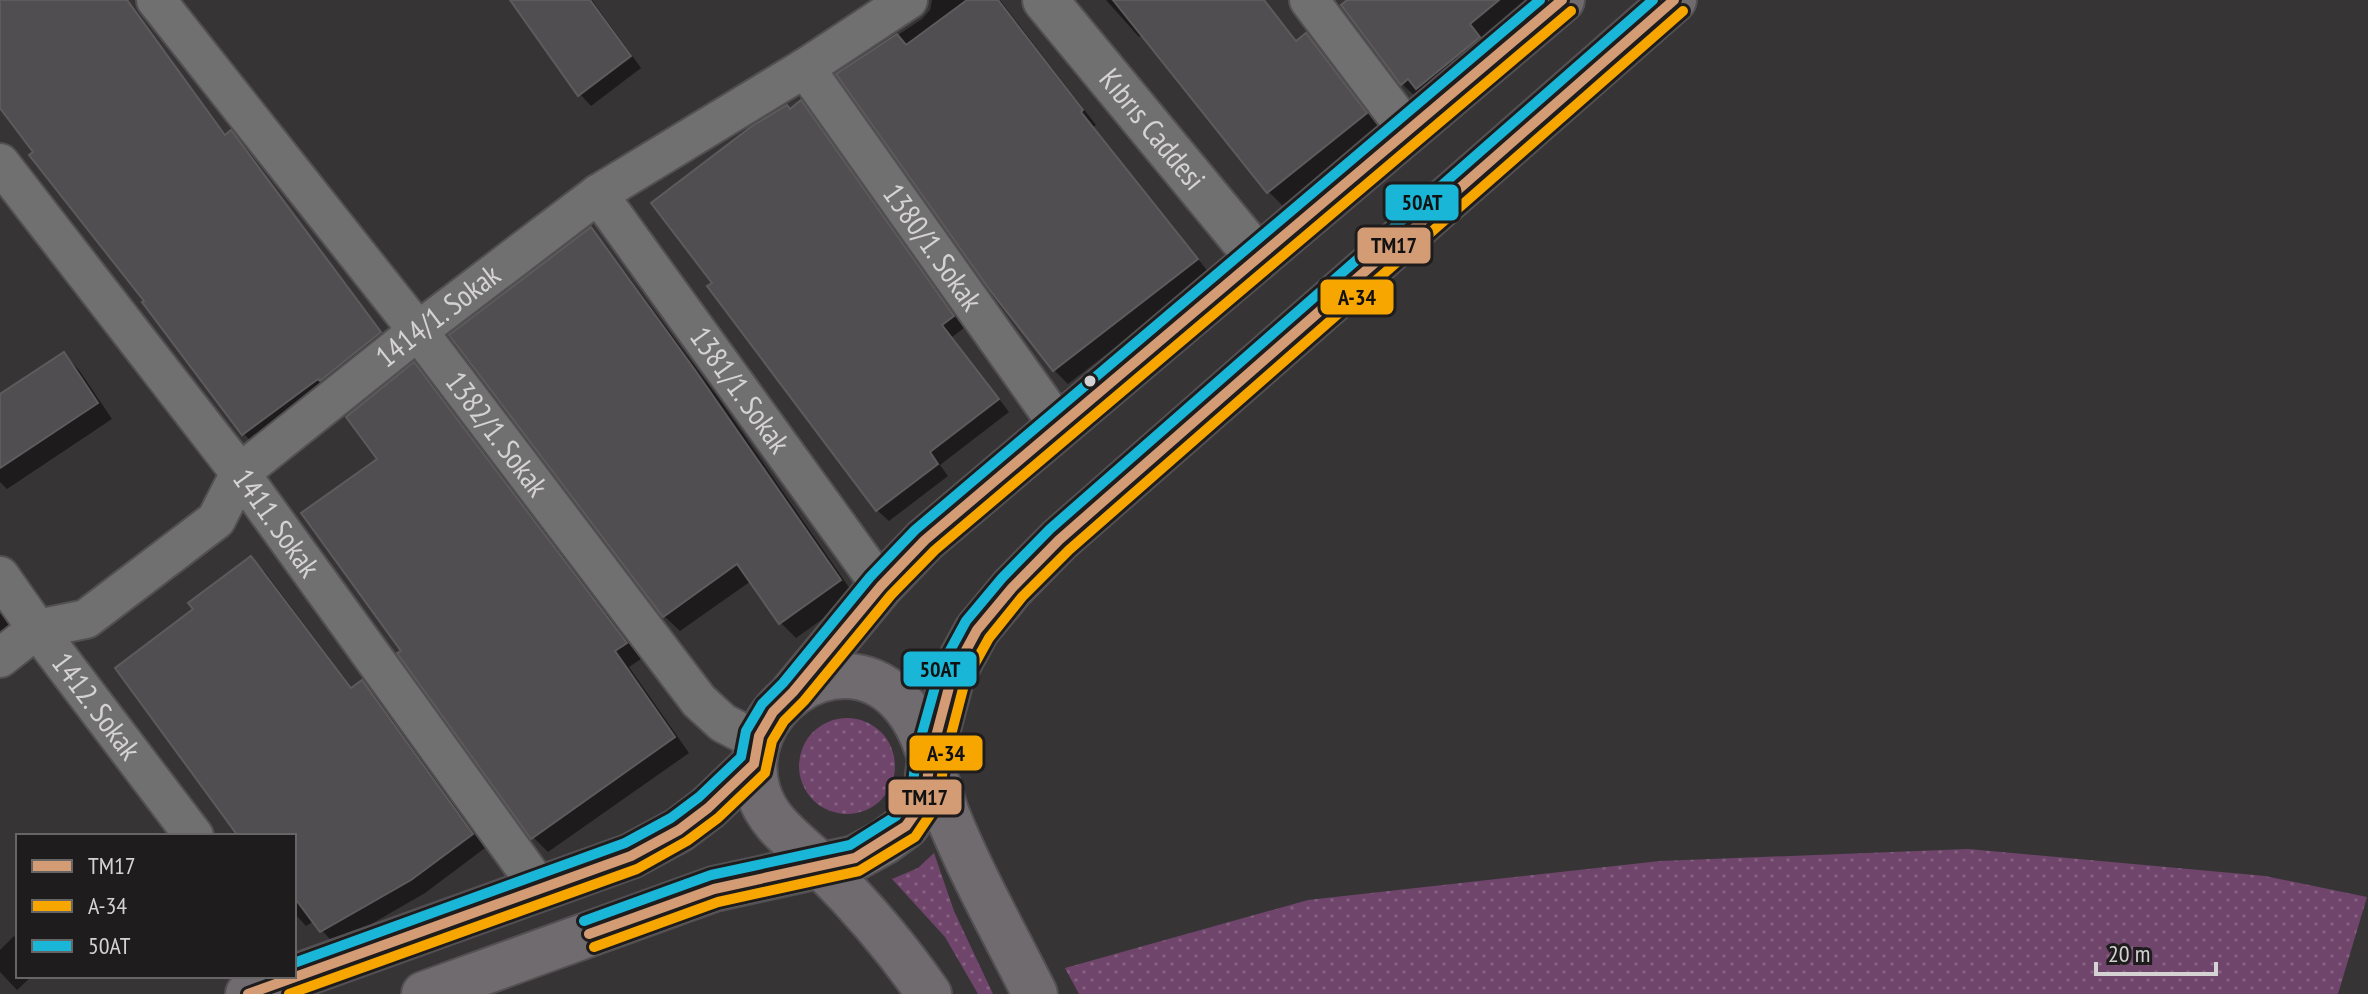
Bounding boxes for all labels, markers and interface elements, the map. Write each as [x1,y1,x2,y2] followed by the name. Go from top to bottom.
[1092,60,1215,197] street label: Kıbrıs Caddesi
[875,175,992,318] street label: 1380/1. Sokak
[1384,183,1460,222] line badge: 50AT
[1401,188,1443,216] text: 50AT
[1356,226,1432,265] line badge: TM17
[1371,231,1417,259] text: TM17
[367,254,508,375] street label: 1414/1. Sokak
[1319,278,1395,316] line badge: A-34
[1337,283,1376,311] text: A-34
[682,318,800,461] street label: 1381/1. Sokak
[438,363,558,504] street label: 1382/1. Sokak
[1082,373,1098,389] unlabelled marker
[225,460,330,585] street label: 1411. Sokak
[44,644,151,767] street label: 1412. Sokak
[902,650,978,688] line badge: 50AT
[919,655,961,683] text: 50AT
[908,734,984,772] line badge: A-34
[926,739,965,767] text: A-34
[887,778,963,816] line badge: TM17
[902,783,948,811] text: TM17
[16,834,296,978] legend
[88,850,136,881] text: TM17
[88,890,127,921] text: A-34
[2096,926,2216,976] scale bar
[88,930,131,961] text: 50AT
[2108,938,2150,969] text: 20 m

